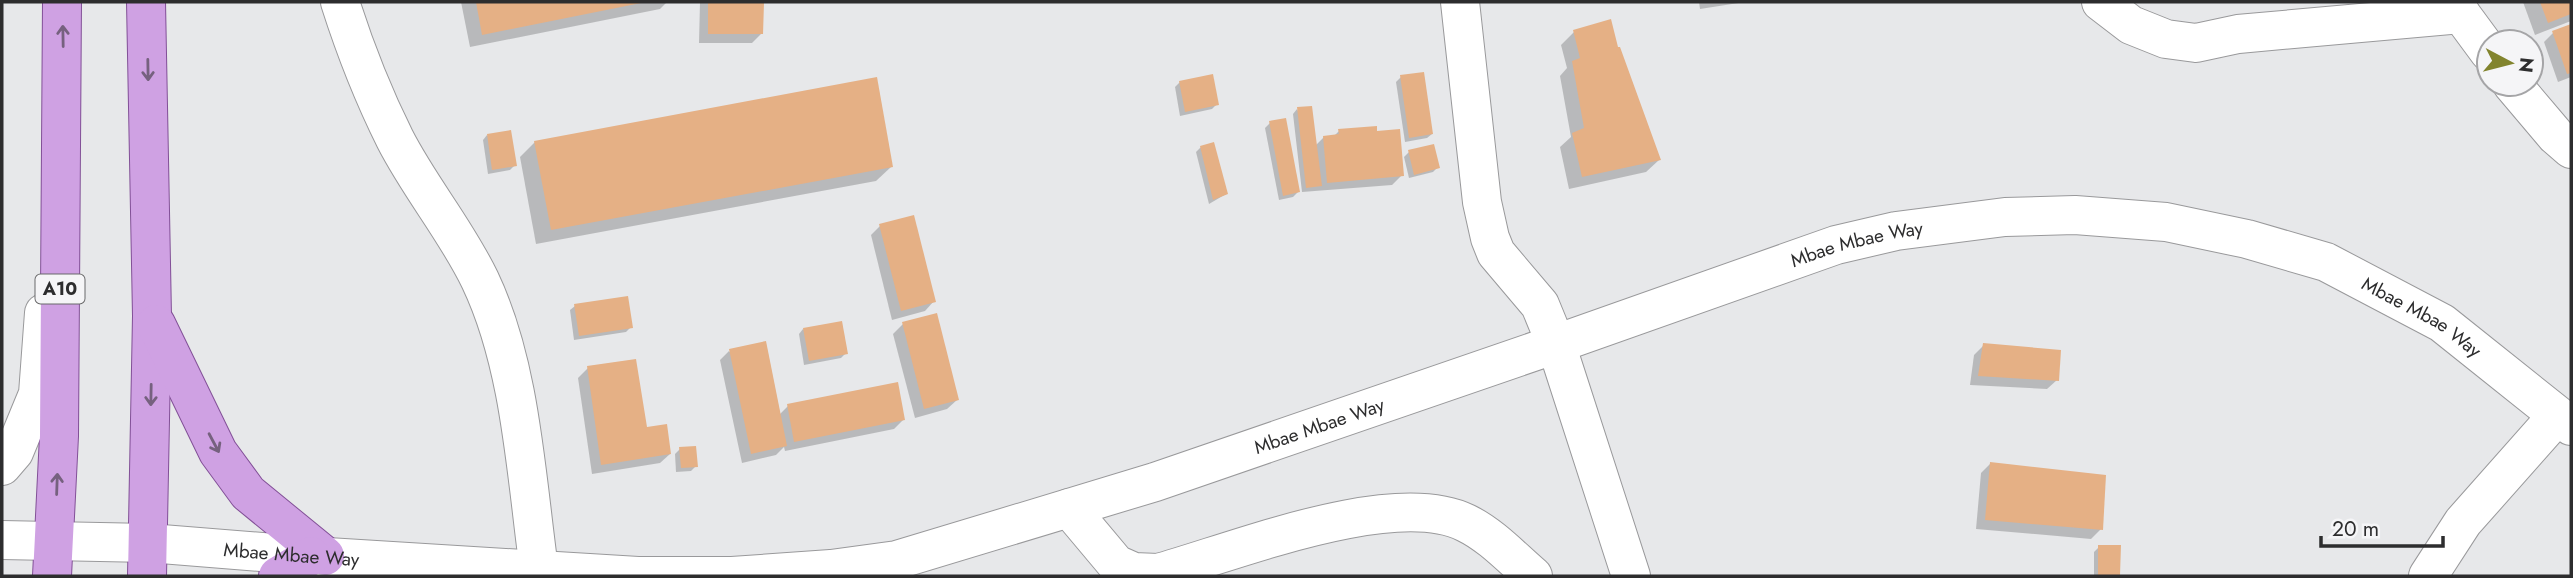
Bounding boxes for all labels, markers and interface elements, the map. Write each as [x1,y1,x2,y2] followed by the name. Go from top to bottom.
[56,24,70,47] one-way arrow
[2475,28,2545,98] north arrow
[2512,56,2541,74] text: N
[141,58,155,81] one-way arrow
[1787,215,1925,274] street label: Mbae Mbae Way
[2357,270,2488,364] street label: Mbae Mbae Way
[36,274,84,304] road number: A10
[144,384,158,407] one-way arrow
[1250,391,1388,461] street label: Mbae Mbae Way
[207,432,221,453] one-way arrow
[50,472,63,495] one-way arrow
[2321,504,2444,548] scale bar
[2332,514,2379,544] text: 20 m
[223,536,361,573] street label: Mbae Mbae Way

